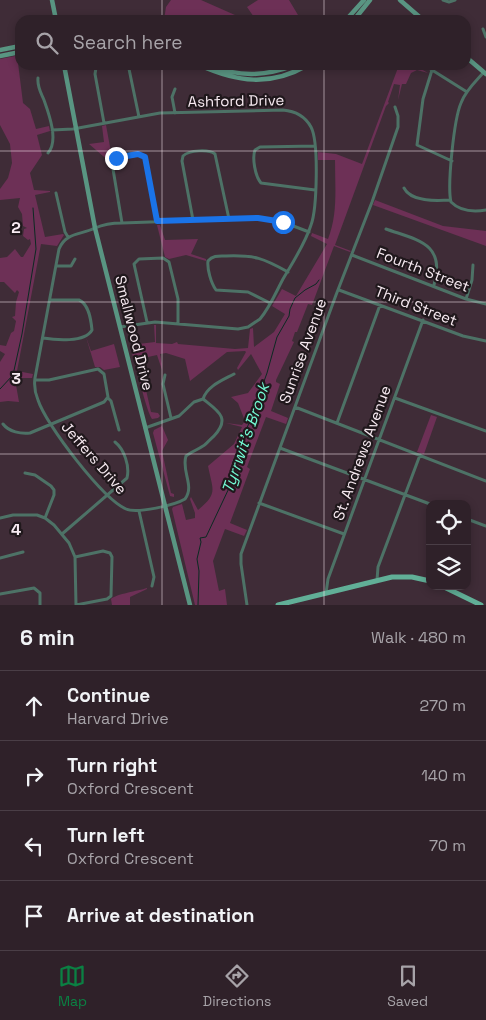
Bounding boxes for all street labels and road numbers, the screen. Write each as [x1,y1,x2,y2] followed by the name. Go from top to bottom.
[187,90,285,111] street label: Ashford Drive
[374,243,472,296] street label: Fourth Street
[111,273,158,393] street label: Smallwood Drive
[372,281,460,330] street label: Third Street
[275,296,330,406] street label: Sunrise Avenue
[328,383,395,523] street label: St. Andrews Avenue
[58,417,131,498] street label: Jeffers Drive

